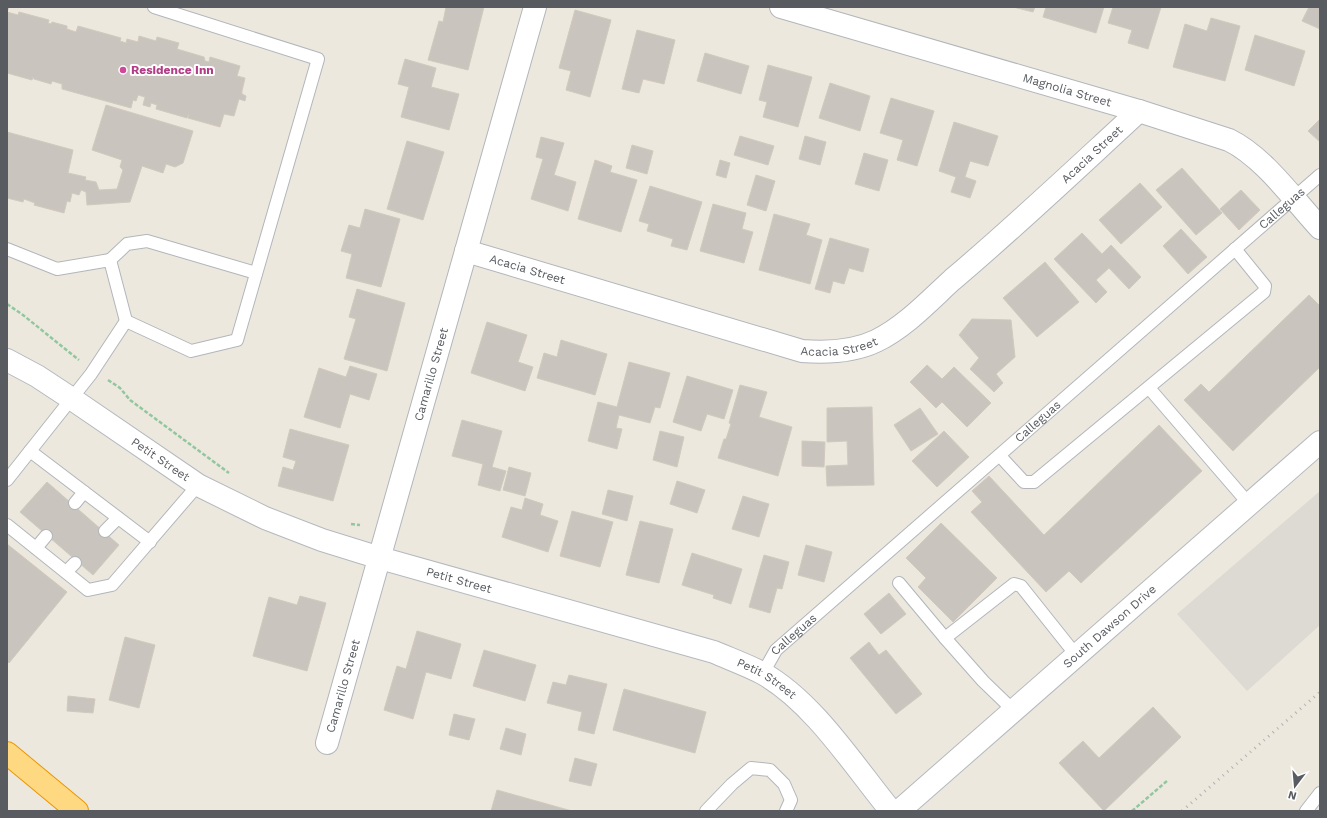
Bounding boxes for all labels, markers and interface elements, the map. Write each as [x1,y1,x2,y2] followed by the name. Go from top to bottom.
[131,63,214,77] place label: Residence Inn
[118,65,128,75] marker: Residence Inn
[1021,71,1113,110] street label: Magnolia Street
[1059,123,1125,186] street label: Acacia Street
[1256,185,1308,232] street label: Calleguas
[488,251,567,287] street label: Acacia Street
[411,326,451,423] street label: Camarillo Street
[800,334,880,359] street label: Acacia Street
[1012,398,1064,445] street label: Calleguas
[129,435,192,484] street label: Petit Street
[425,564,493,596] street label: Petit Street
[1060,582,1159,671] street label: South Dawson Drive
[768,611,820,657] street label: Calleguas
[323,638,363,734] street label: Camarillo Street
[735,655,799,702] street label: Petit Street
[1275,766,1315,806] north arrow
[1287,788,1298,803] text: N

